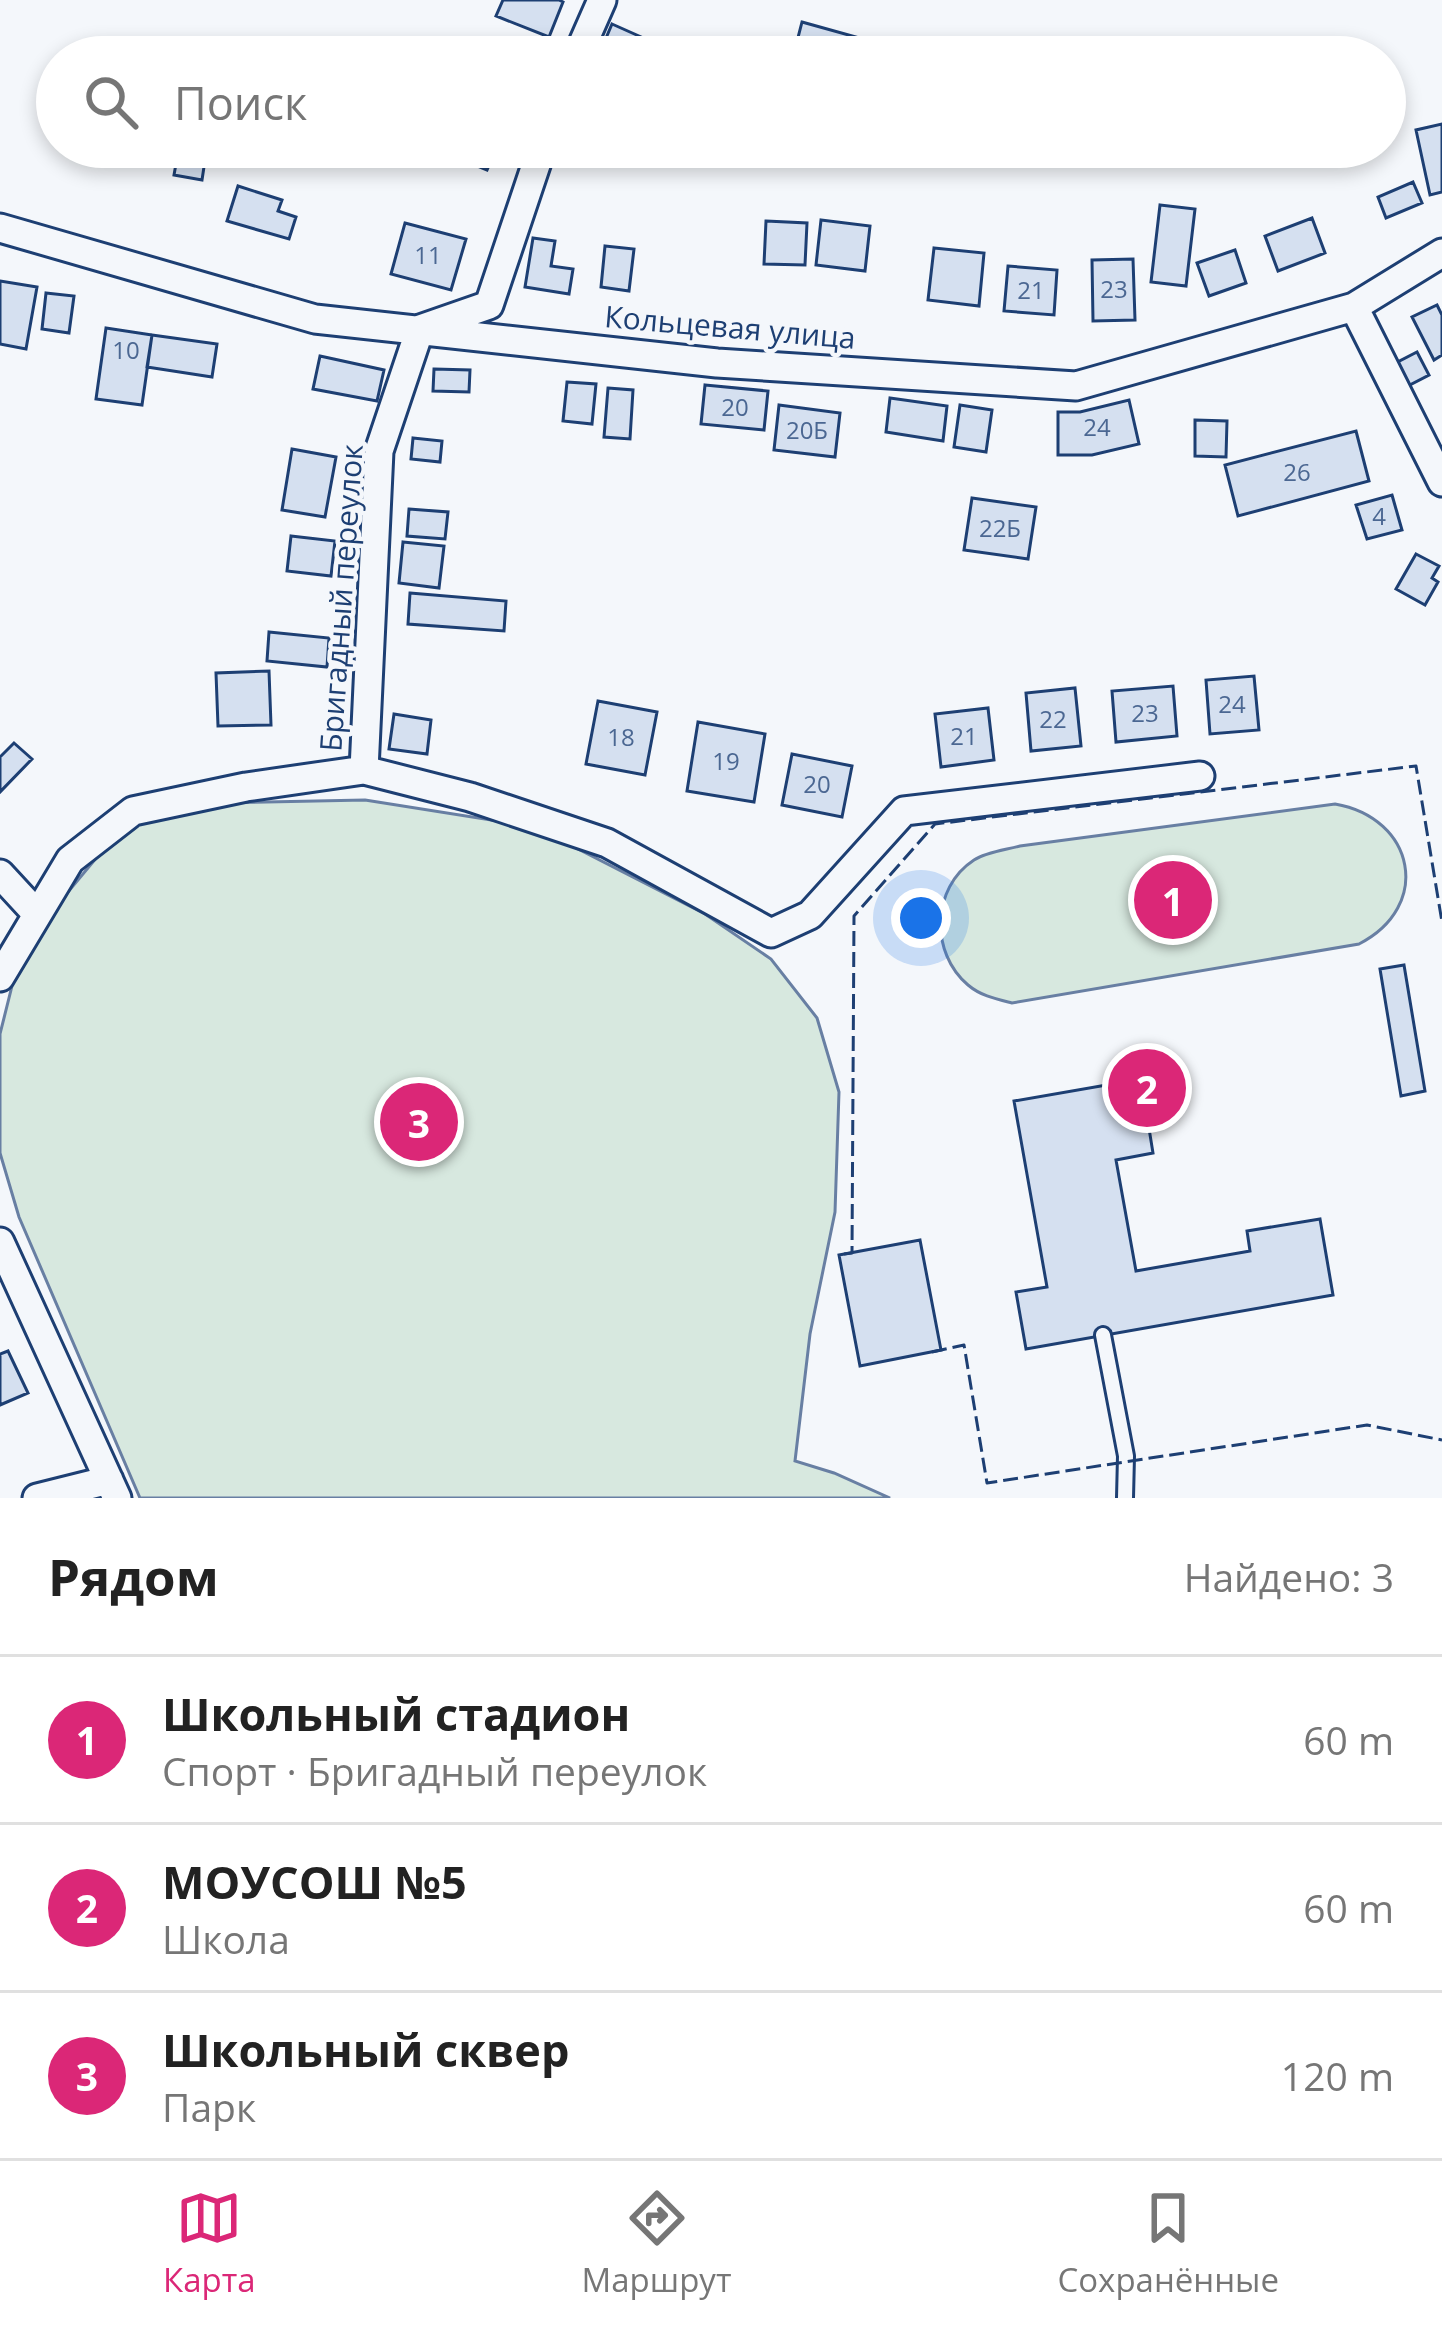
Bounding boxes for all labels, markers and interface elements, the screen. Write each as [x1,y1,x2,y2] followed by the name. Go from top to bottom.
[36,36,1406,168] search box
[78,69,144,135] icon: search
[174,72,307,133] text: Поиск
[414,238,442,271] house number: 11
[1100,272,1128,305] house number: 23
[1017,273,1045,306] house number: 21
[603,295,857,358] street label: Кольцевая улица
[112,333,140,366] house number: 10
[721,390,749,423] house number: 20
[1083,410,1111,443] house number: 24
[786,413,828,446] house number: 20Б
[309,442,372,753] street label: Бригадный переулок
[1283,455,1311,488] house number: 26
[1372,499,1386,532] house number: 4
[979,511,1021,544] house number: 22Б
[1218,687,1246,720] house number: 24
[1131,696,1159,729] house number: 23
[1039,702,1067,735] house number: 22
[950,719,978,752] house number: 21
[607,720,635,753] house number: 18
[712,744,740,777] house number: 19
[803,767,831,800] house number: 20
[1134,855,1212,945] pin: 1
[891,888,951,948] your location
[1108,1043,1186,1133] pin: 2
[380,1077,458,1167] pin: 3
[48,1541,219,1611] text: Рядом
[1184,1550,1394,1603] text: Найдено: 3
[162,1683,630,1744] text: Школьный стадион
[76,1713,98,1766] text: 1
[1303,1713,1394,1766] text: 60 m
[162,1744,707,1797] text: Спорт · Бригадный переулок
[162,1851,467,1912] text: МОУСОШ №5
[76,1881,98,1934] text: 2
[1303,1881,1394,1934] text: 60 m
[162,1912,290,1965] text: Школа
[162,2019,569,2080] text: Школьный сквер
[76,2049,98,2102] text: 3
[1281,2049,1394,2102] text: 120 m
[162,2080,256,2133] text: Парк
[163,2185,256,2302] tab: Карта
[582,2185,731,2302] tab: Маршрут
[1057,2185,1279,2302] tab: Сохранённые

